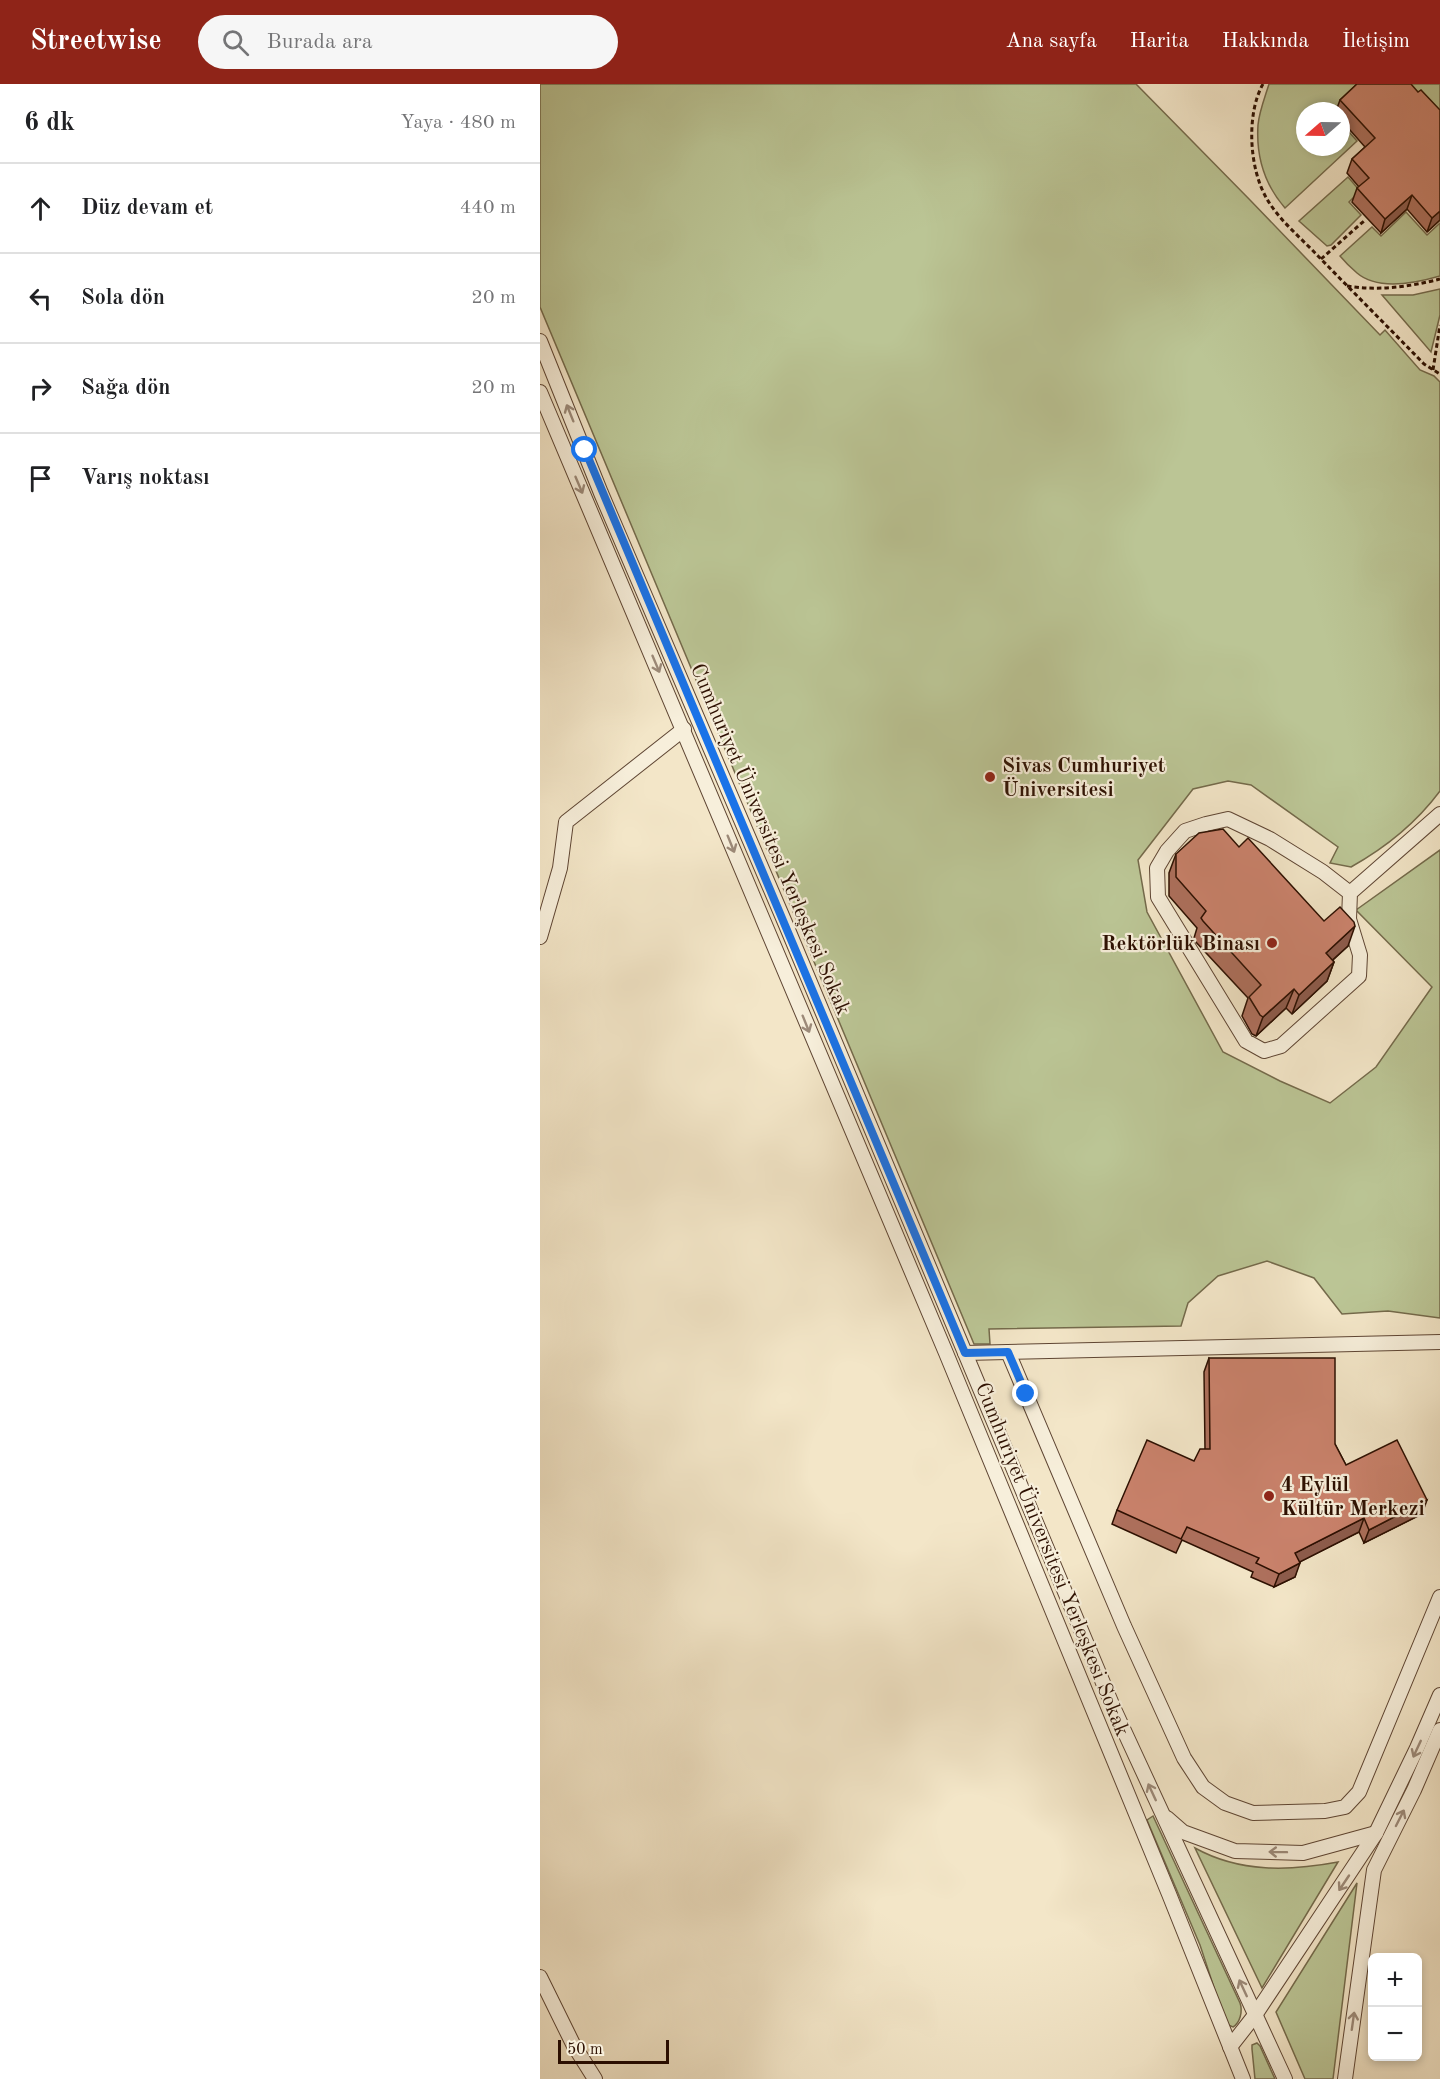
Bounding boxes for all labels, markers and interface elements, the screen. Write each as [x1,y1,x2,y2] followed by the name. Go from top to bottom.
[198,15,618,69] search box
[219,26,252,59] icon: search
[30,28,162,56] text: Streetwise
[267,31,373,53] text: Burada ara
[1006,31,1097,52] text: Ana sayfa
[1130,31,1189,52] text: Harita
[1222,31,1309,52] text: Hakkında
[1342,31,1410,52] text: İletişim
[1296,102,1350,156] north arrow
[24,110,75,136] text: 6 dk
[400,113,516,133] text: Yaya · 480 m
[24,192,57,225] icon: ahead
[81,197,213,219] text: Düz devam et
[460,198,516,218] text: 440 m
[24,282,57,315] icon: left
[81,287,165,309] text: Sola dön
[471,288,516,308] text: 20 m
[24,372,57,405] icon: right
[81,377,171,399] text: Sağa dön
[471,378,516,398] text: 20 m
[564,404,575,423] one-way arrow
[571,436,597,462] route start
[24,462,57,495] icon: arrive
[81,467,210,489] text: Varış noktası
[574,475,585,493] one-way arrow
[651,654,662,673] one-way arrow
[686,659,857,1018] street label: Cumhuriyet Üniversitesi Yerleşkesi Sokak
[1002,756,1166,801] place label: Sivas Cumhuriyet Üniversitesi
[983,770,997,784] marker: Sivas Cumhuriyet Üniversitesi
[726,834,737,853] one-way arrow
[1101,934,1260,955] place label: Rektörlük Binası
[1265,936,1279,950] marker: Rektörlük Binası
[801,1014,812,1033] one-way arrow
[971,1378,1136,1740] street label: Cumhuriyet Üniversitesi Yerleşkesi Sokak
[1012,1380,1038,1406] route end
[1281,1475,1425,1520] place label: 4 Eylül Kültür Merkezi
[1262,1489,1276,1503] marker: 4 Eylül Kültür Merkezi
[1410,1739,1422,1757] one-way arrow
[1145,1784,1157,1802] one-way arrow
[1395,1809,1407,1827] one-way arrow
[1268,1846,1288,1858] one-way arrow
[1338,1874,1350,1890] one-way arrow
[1368,1953,1422,2061] map controls
[1368,1953,1422,2007] button: +
[1237,1979,1248,1997] one-way arrow
[1368,2007,1422,2061] button: −
[1347,2012,1358,2031] one-way arrow
[558,2037,669,2064] scale bar
[567,2042,603,2058] text: 50 m

